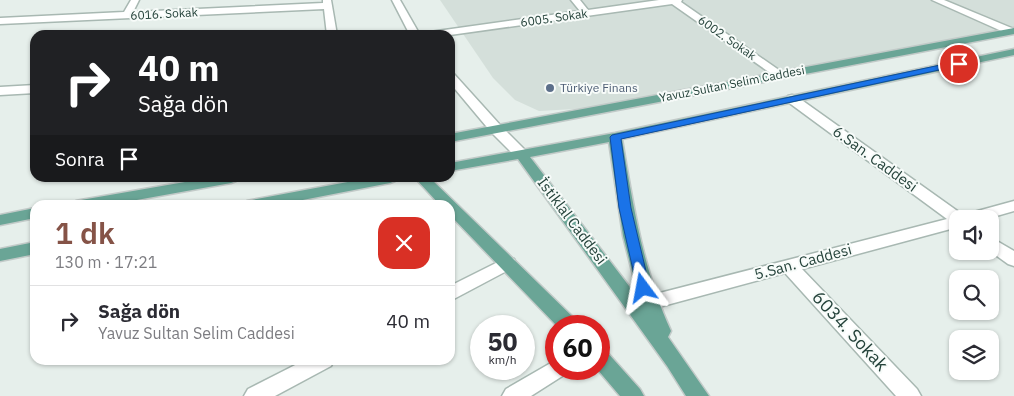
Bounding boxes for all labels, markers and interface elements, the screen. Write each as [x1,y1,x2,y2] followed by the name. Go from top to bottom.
[130,4,199,23] street label: 6016. Sokak
[519,5,589,30] street label: 6005. Sokak
[695,12,760,64] street label: 6002. Sokak
[938,43,980,85] pin
[138,45,220,91] text: 40 m
[55,50,120,115] icon: right
[945,50,973,78] icon: arrive
[658,62,806,105] street label: Yavuz Sultan Selim Caddesi
[560,80,638,95] place label: Türkiye Finans
[544,82,556,94] marker: Türkiye Finans
[138,89,229,118] text: Sağa dön
[829,122,921,196] street label: 6.San. Caddesi
[115,145,143,173] icon: arrive
[55,147,105,171] text: Sonra
[534,174,611,268] street label: İstiklal Caddesi
[949,210,999,380] map controls
[949,210,999,260] button: sound
[55,213,115,252] text: 1 dk
[378,217,430,269] button: close
[752,239,854,284] street label: 5.San. Caddesi
[55,252,157,272] text: 130 m · 17:21
[616,261,668,313] position arrow
[949,270,999,320] button: search
[807,286,894,376] street label: 6034. Sokak
[98,299,180,323] text: Sağa dön
[55,307,83,335] icon: right
[386,309,430,333] text: 40 m
[545,315,610,380] speed limit sign: 60
[98,323,295,343] text: Yavuz Sultan Selim Caddesi
[487,325,518,358] text: 50
[949,330,999,380] button: layers
[488,352,517,367] text: km/h

